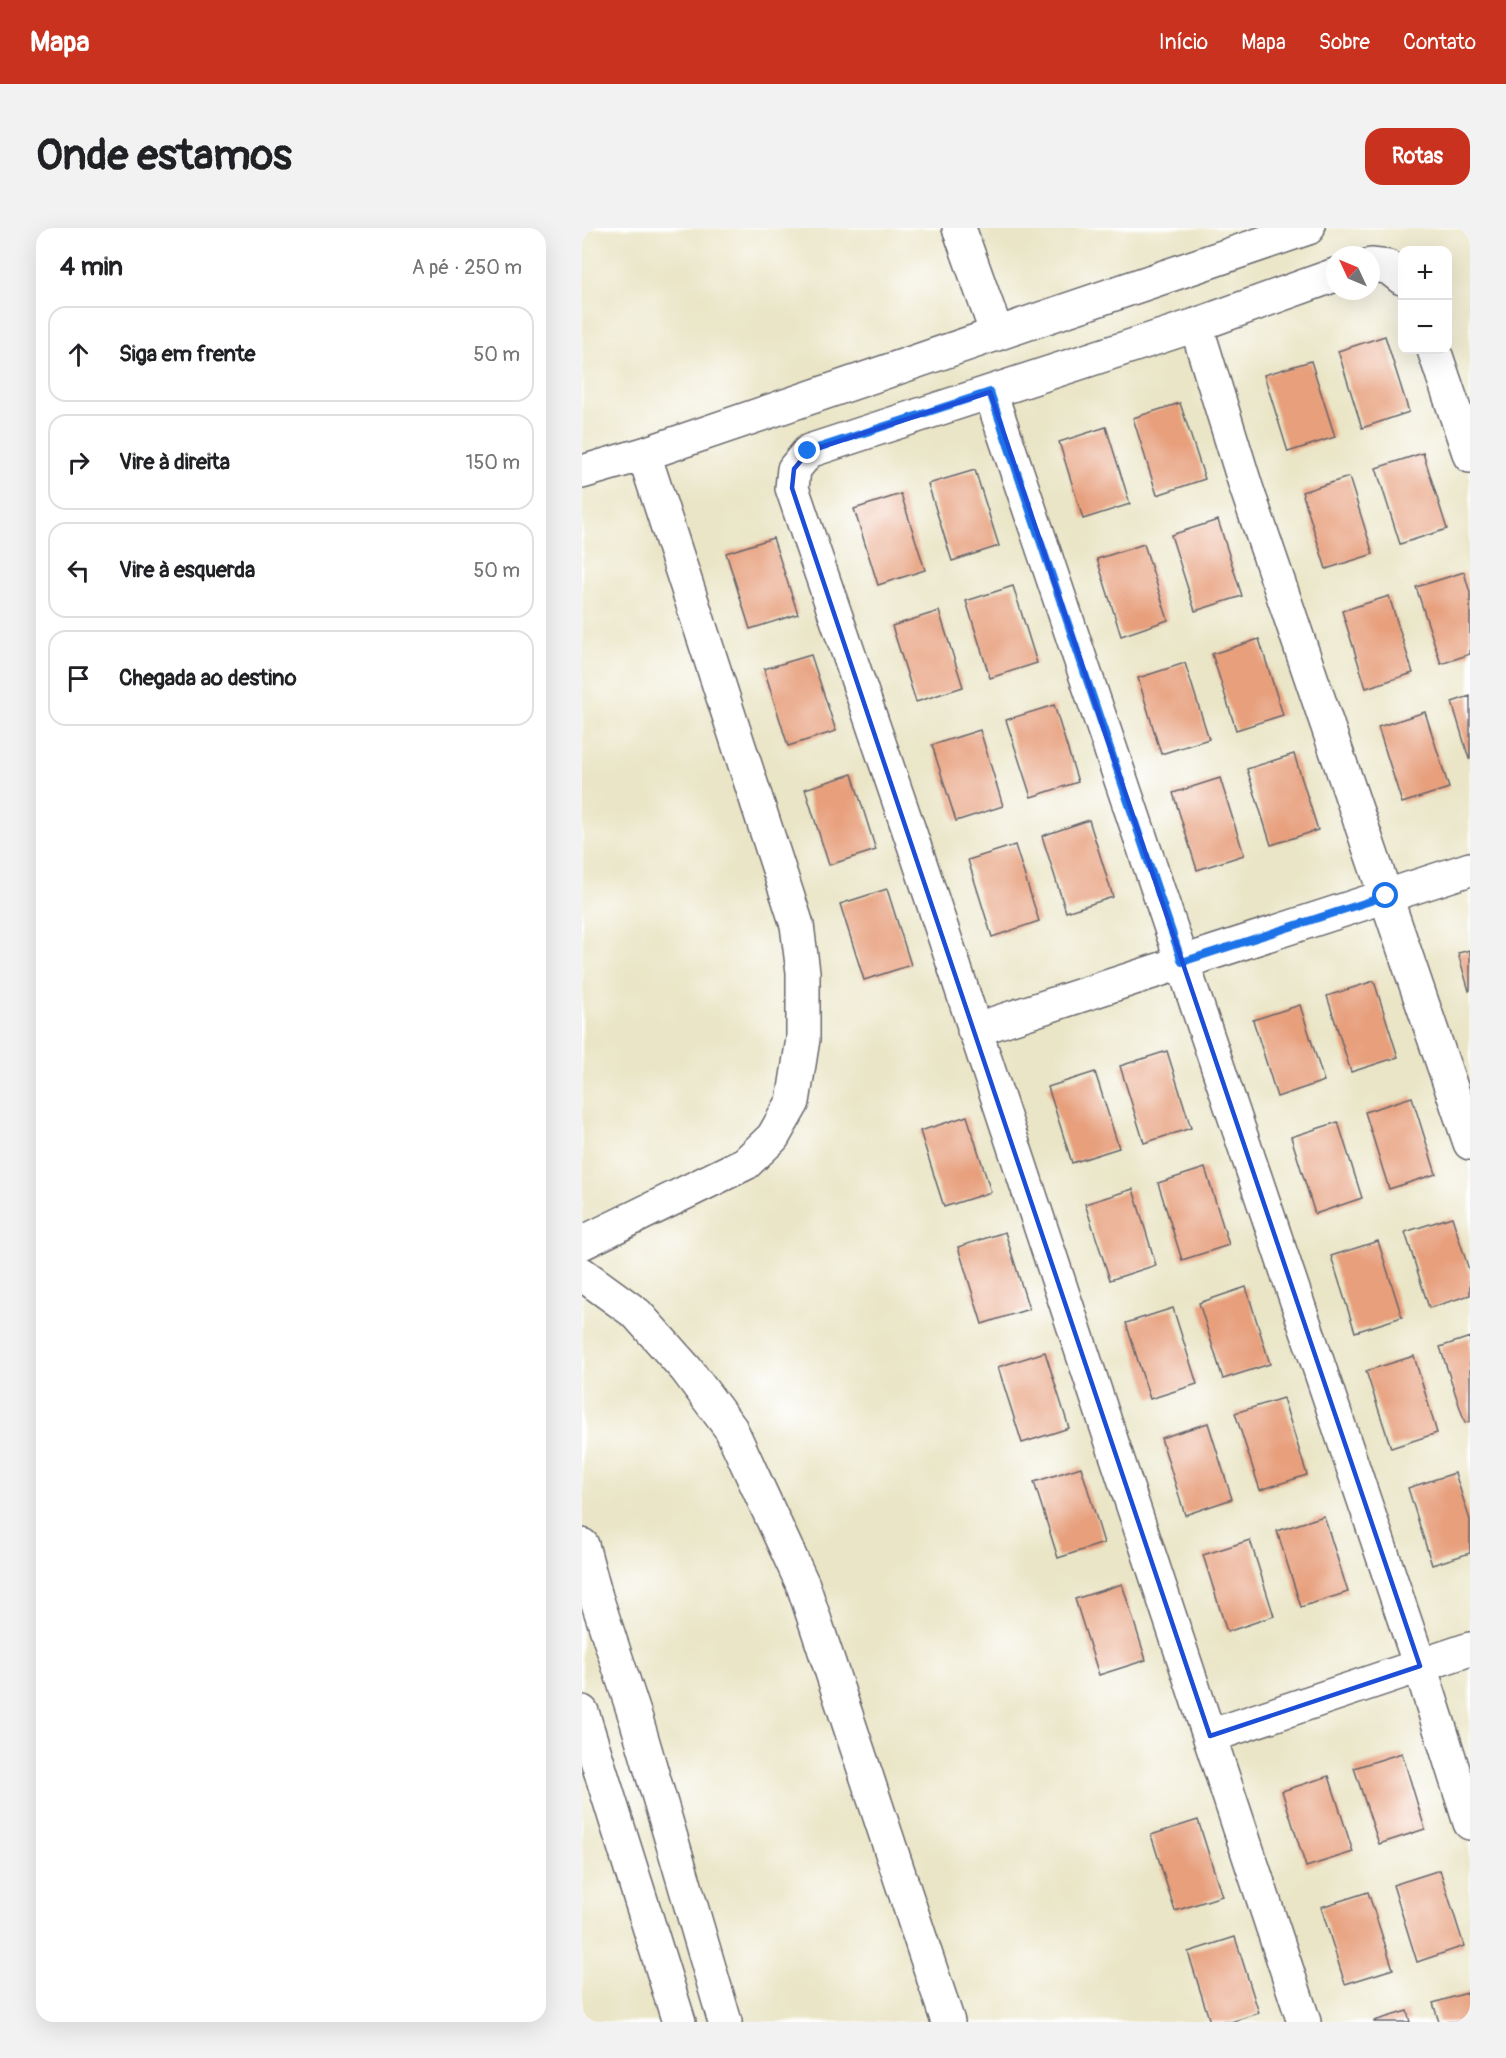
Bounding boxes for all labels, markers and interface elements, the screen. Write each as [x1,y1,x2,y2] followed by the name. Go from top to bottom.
[30,25,89,60] text: Mapa
[1159,29,1208,56] text: Início
[1241,29,1286,56] text: Mapa
[1319,29,1370,56] text: Sobre
[1403,29,1476,56] text: Contato
[1365,128,1470,185] button: Rotas
[36,130,292,182] text: Onde estamos
[1326,246,1380,300] north arrow
[1398,246,1452,354] map controls
[1398,246,1452,300] button: +
[60,251,123,283] text: 4 min
[412,255,522,280] text: A pé · 250 m
[1398,300,1452,354] button: −
[62,338,95,371] icon: ahead
[119,340,255,368] text: Siga em frente
[473,342,520,367] text: 50 m
[794,437,820,463] route end
[62,446,95,479] icon: right
[119,448,230,476] text: Vire à direita
[466,450,520,475] text: 150 m
[62,554,95,587] icon: left
[119,556,255,584] text: Vire à esquerda
[473,558,520,583] text: 50 m
[62,662,95,695] icon: arrive
[119,664,297,692] text: Chegada ao destino
[1372,882,1398,908] route start

